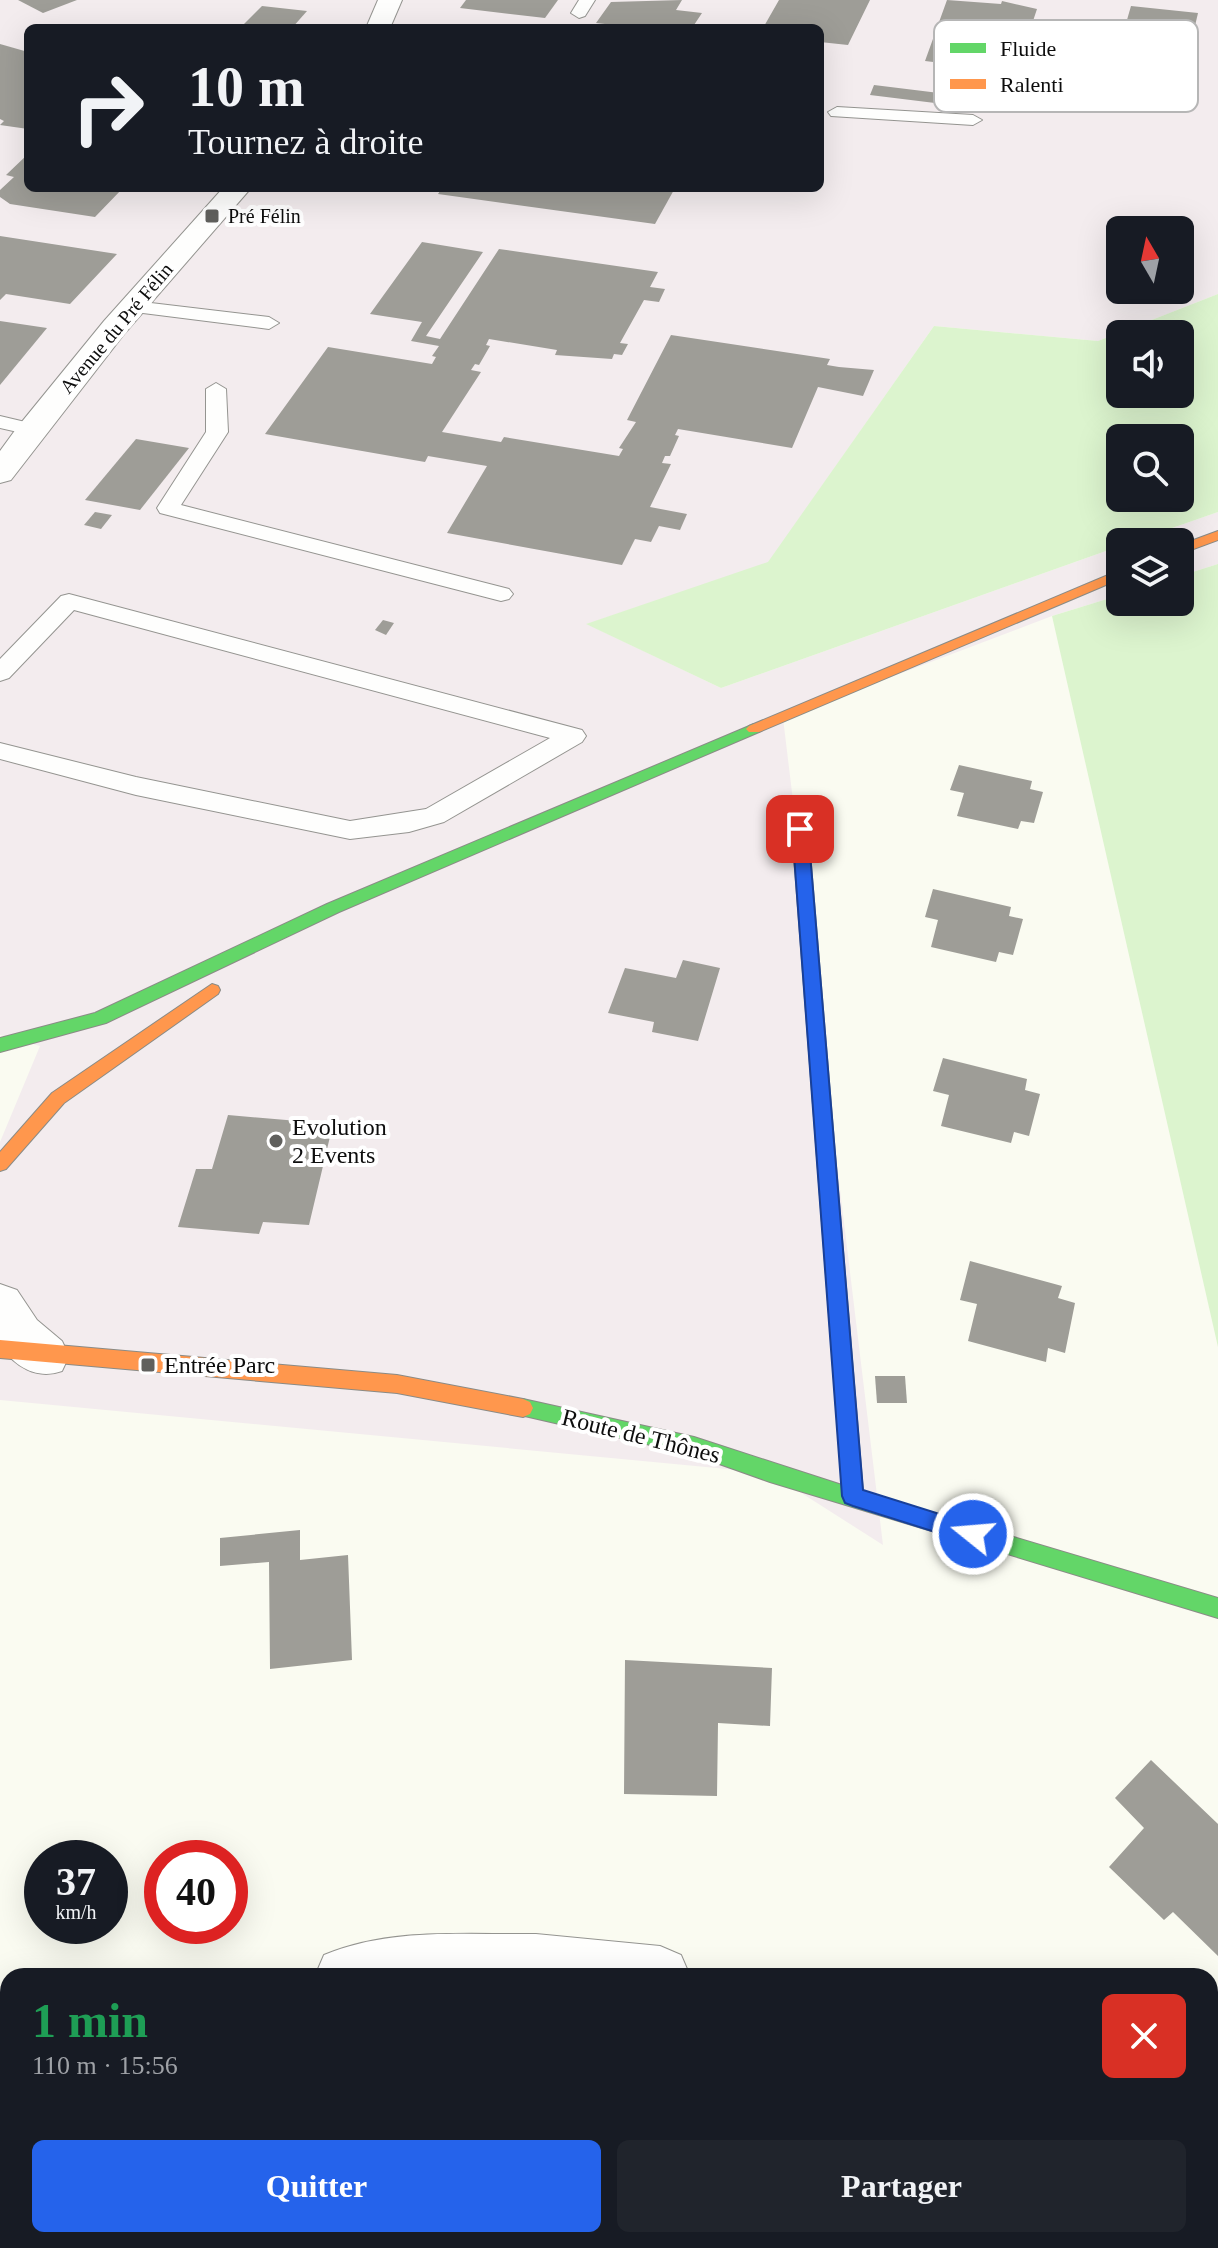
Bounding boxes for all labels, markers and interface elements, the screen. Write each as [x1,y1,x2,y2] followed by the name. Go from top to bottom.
[934,20,1198,112] legend
[1000,36,1056,61] text: Fluide
[56,56,160,160] icon: right
[188,56,305,118] text: 10 m
[1000,72,1064,97] text: Ralenti
[188,122,423,162] text: Tournez à droite
[228,205,301,227] place label: Pré Félin
[203,207,221,225] marker: Pré Félin
[1106,216,1194,304] north arrow
[1106,216,1194,616] map controls
[55,258,177,398] street label: Avenue du Pré Félin
[1106,320,1194,408] button: sound
[1106,424,1194,512] button: search
[1106,528,1194,616] button: layers
[766,795,834,863] pin
[778,807,822,851] icon: arrive
[292,1114,387,1168] place label: Evolution 2 Events
[267,1132,285,1150] marker: Evolution 2 Events
[164,1352,275,1378] place label: Entrée Parc
[139,1356,157,1374] marker: Entrée Parc
[559,1404,723,1468] street label: Route de Thônes
[931,1492,1015,1576] position arrow
[144,1840,248,1944] speed limit sign: 40
[56,1859,96,1904] text: 37
[55,1901,97,1923] text: km/h
[32,1994,148,2047] text: 1 min
[1102,1994,1186,2078] button: close
[32,2051,178,2080] text: 110 m · 15:56
[32,2140,601,2232] button: Quitter
[617,2140,1186,2232] button: Partager

